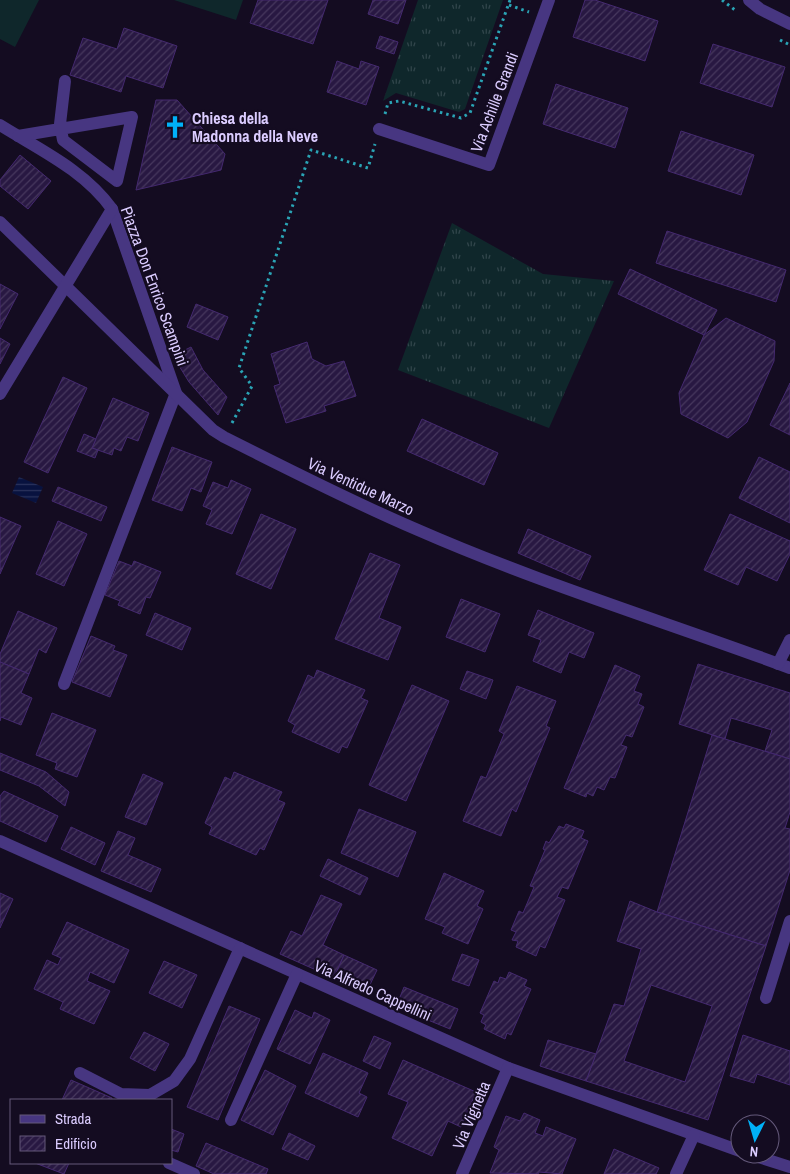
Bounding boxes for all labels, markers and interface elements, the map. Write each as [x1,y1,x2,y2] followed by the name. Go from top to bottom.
[465,49,523,155] street label: Via Achille Grandi
[192,107,318,147] place label: Chiesa della Madonna della Neve
[162,114,188,140] church icon: Chiesa della Madonna della Neve
[116,203,194,369] street label: Piazza Don Enrico Scampini
[304,452,418,520] street label: Via Ventidue Marzo
[311,954,435,1026] street label: Via Alfredo Cappellini
[447,1077,495,1152] street label: Via Vignetta
[10,1099,172,1164] legend
[55,1108,91,1129] text: Strada
[730,1114,780,1164] north arrow
[55,1133,97,1154] text: Edificio
[749,1143,759,1161] text: N

